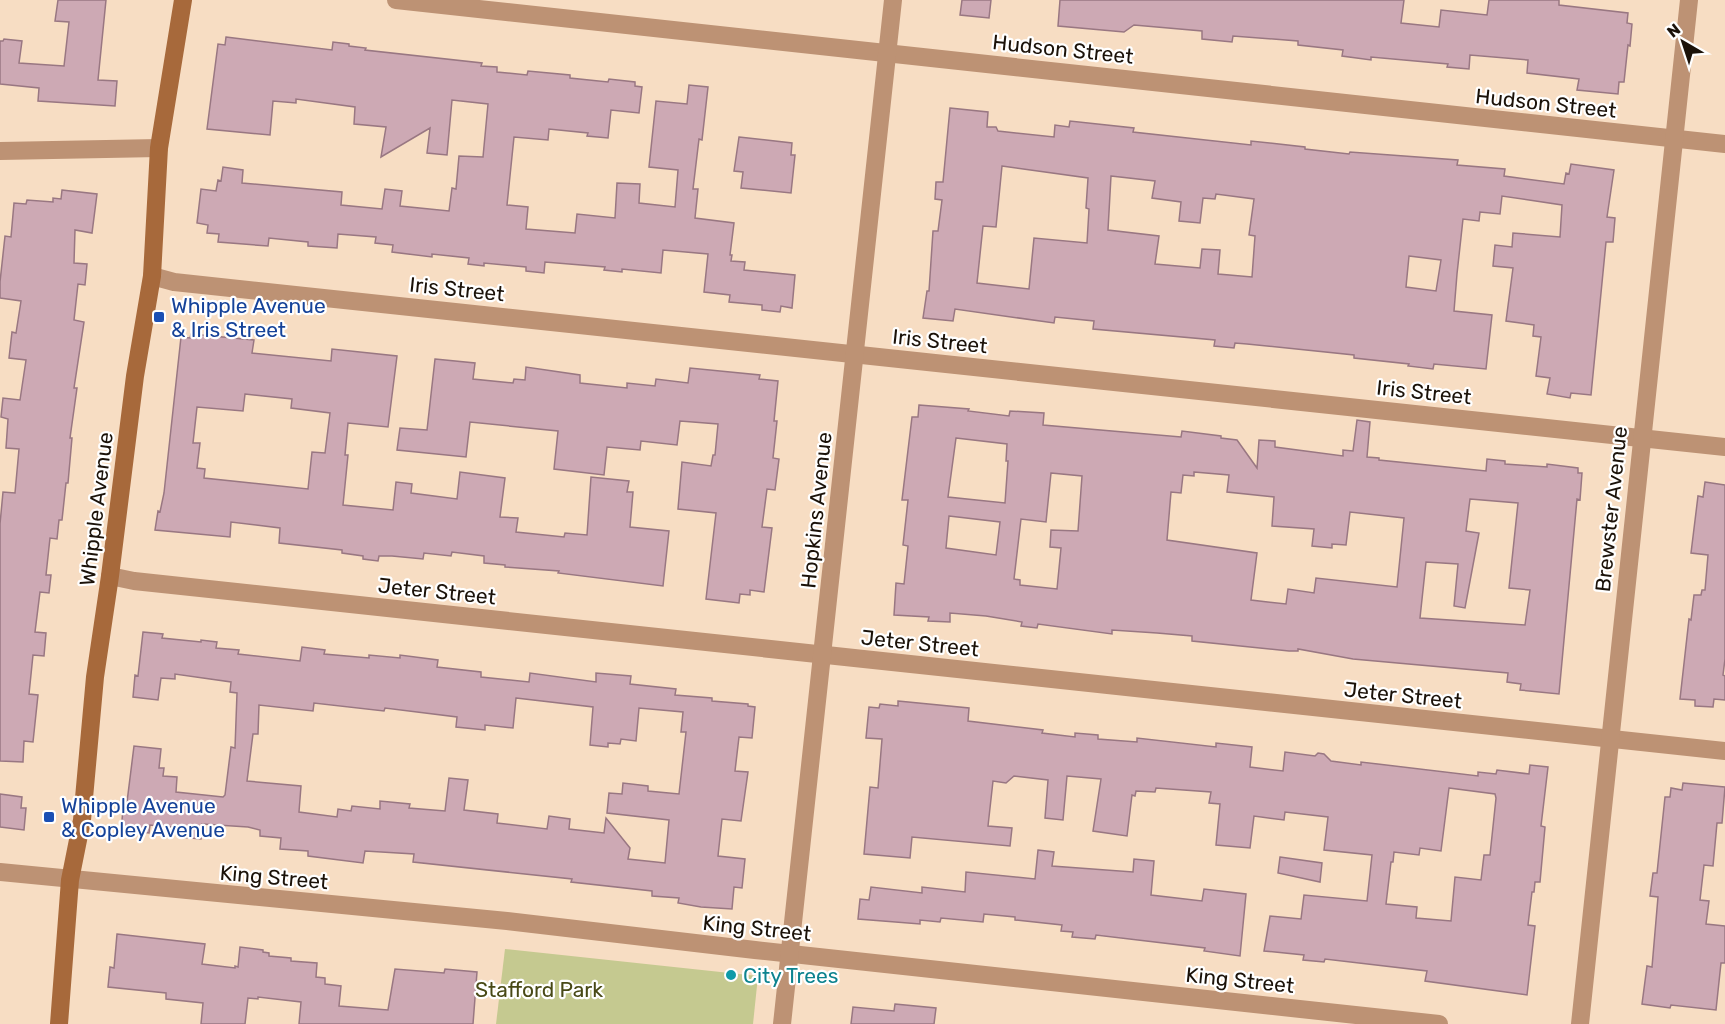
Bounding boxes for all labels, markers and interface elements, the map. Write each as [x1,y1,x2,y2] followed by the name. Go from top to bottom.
[1653,12,1713,72] north arrow
[1663,20,1684,42] text: N
[991,29,1135,69] street label: Hudson Street
[1474,83,1618,123] street label: Hudson Street
[408,272,506,306] street label: Iris Street
[171,293,326,342] place label: Whipple Avenue & Iris Street
[152,310,166,324] marker: Whipple Avenue & Iris Street
[891,324,989,358] street label: Iris Street
[1375,375,1473,409] street label: Iris Street
[1590,425,1632,593] street label: Brewster Avenue
[74,431,118,587] street label: Whipple Avenue
[795,431,837,589] street label: Hopkins Avenue
[377,572,497,610] street label: Jeter Street
[860,624,980,662] street label: Jeter Street
[1343,676,1463,714] street label: Jeter Street
[61,793,225,842] place label: Whipple Avenue & Copley Avenue
[42,810,56,824] marker: Whipple Avenue & Copley Avenue
[219,860,329,894] street label: King Street
[702,910,812,946] street label: King Street
[1185,962,1295,998] street label: King Street
[743,963,838,988] place label: City Trees
[724,968,738,982] marker: City Trees
[475,977,603,1002] park label: Stafford Park

